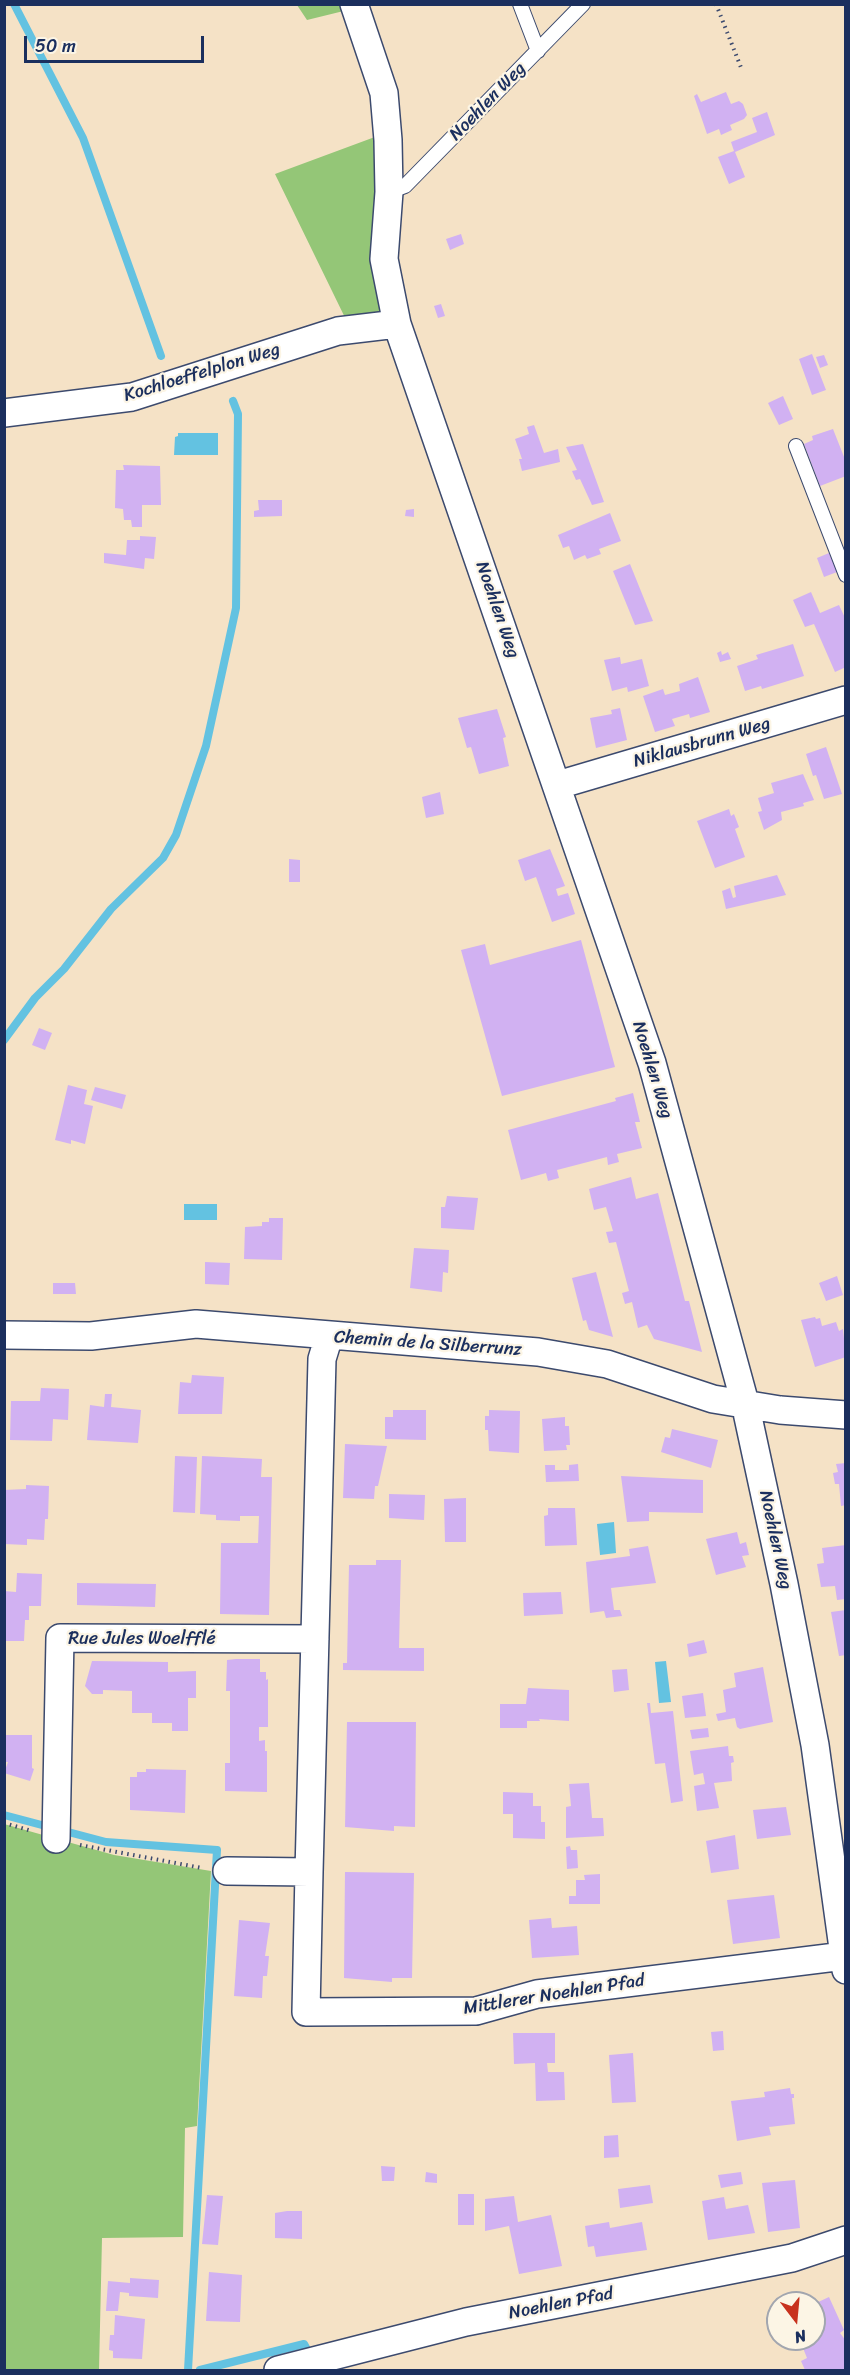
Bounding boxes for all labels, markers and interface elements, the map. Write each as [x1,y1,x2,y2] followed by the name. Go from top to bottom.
[27,24,207,62] scale bar
[35,30,76,62] text: 50 m
[445,58,531,146] street label: Noehlen Weg
[121,339,283,407] street label: Kochloeffelplon Weg
[470,559,524,661] street label: Noehlen Weg
[631,713,773,773] street label: Niklausbrunn Weg
[627,1019,677,1121] street label: Noehlen Weg
[333,1327,523,1361] street label: Chemin de la Silberrunz
[754,1488,796,1592] street label: Noehlen Weg
[68,1628,216,1650] street label: Rue Jules Woelfflé
[462,1970,646,2020] street label: Mittlerer Noehlen Pfad
[507,2283,615,2325] street label: Noehlen Pfad
[766,2291,826,2351] north arrow
[791,2321,810,2352] text: N

